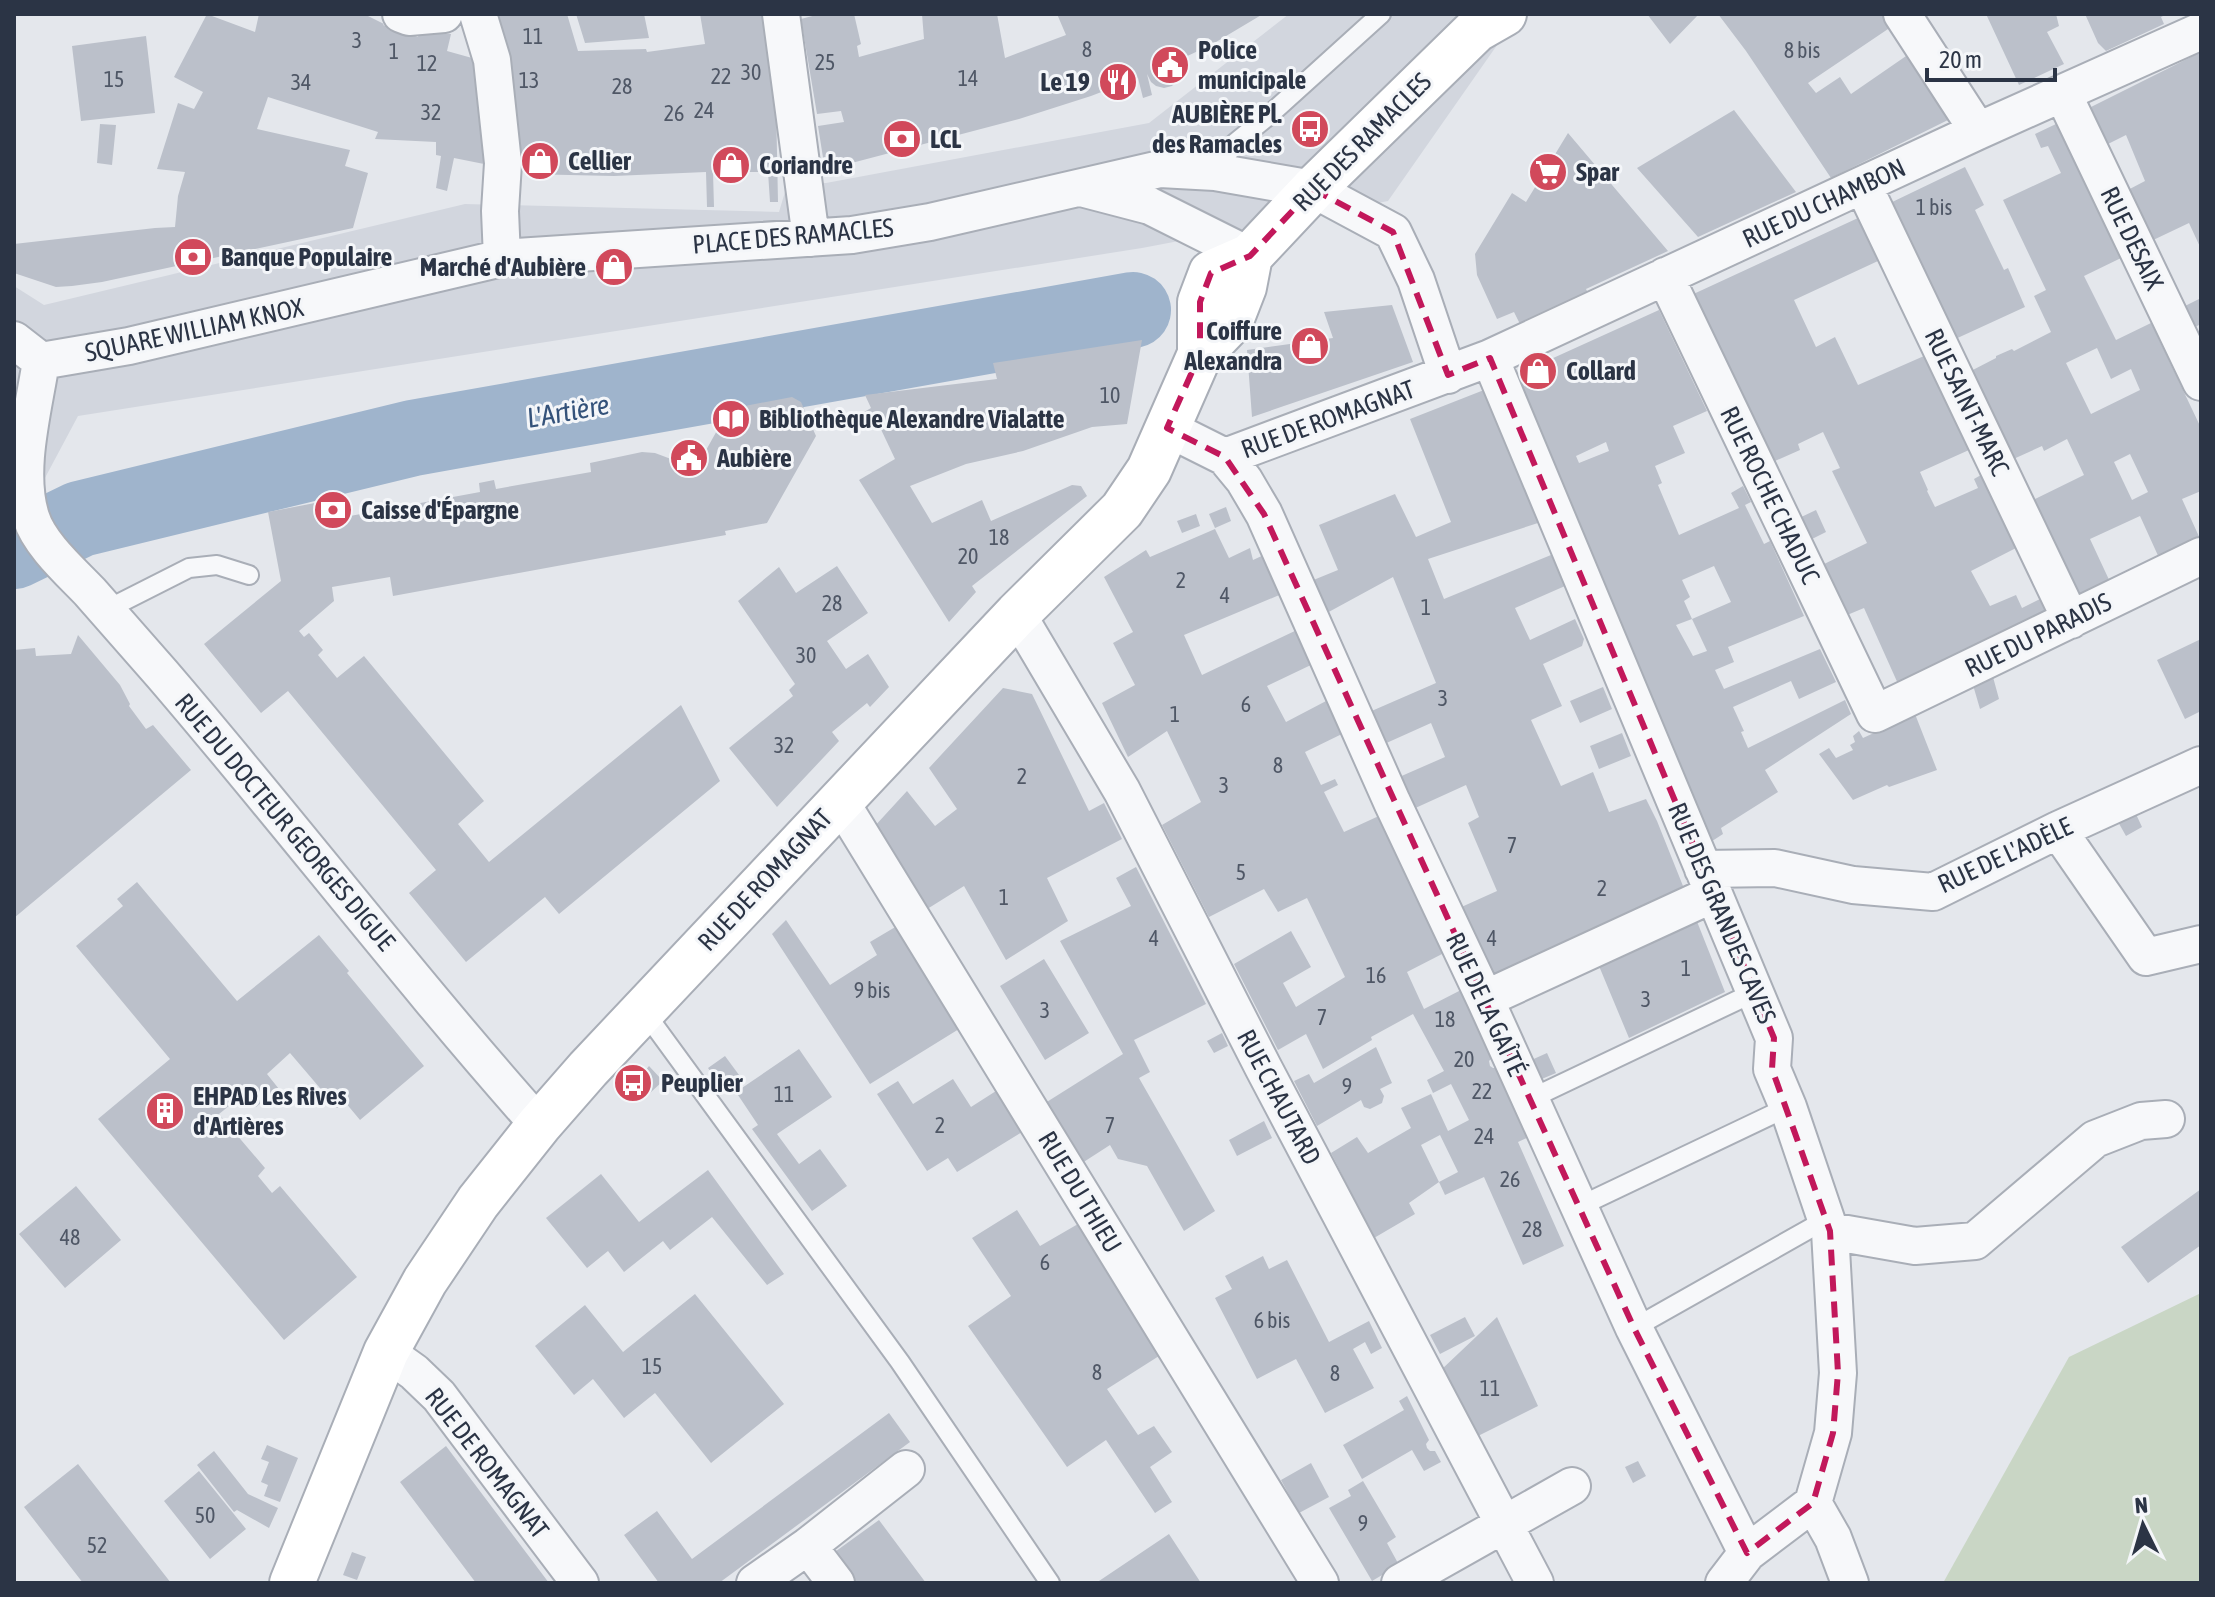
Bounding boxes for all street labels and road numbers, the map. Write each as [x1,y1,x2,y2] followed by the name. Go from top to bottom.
[1287,67,1437,217] street label: RUE DES RAMACLES
[1738,152,1910,254] street label: RUE DU CHAMBON
[2094,182,2170,295] street label: RUE DESAIX
[691,212,895,260] street label: PLACE DES RAMACLES
[82,292,306,368] street label: SQUARE WILLIAM KNOX
[1918,324,2016,481] street label: RUE SAINT-MARC
[1237,373,1419,464] street label: RUE DE ROMAGNAT
[1714,401,1826,589] street label: RUE ROCHE CHADUC
[1960,587,2116,683] street label: RUE DU PARADIS
[169,688,401,956] street label: RUE DU DOCTEUR GEORGES DIGUE
[1662,798,1782,1028] street label: RUE DES GRANDES CAVES
[692,803,839,957] street label: RUE DE ROMAGNAT
[1933,811,2077,899] street label: RUE DE L'ADÈLE
[1440,928,1532,1080] street label: RUE DE LA GAÎTÉ
[1231,1024,1327,1170] street label: RUE CHAUTARD
[1032,1126,1128,1258] street label: RUE DU THIEU
[419,1382,555,1545] street label: RUE DE ROMAGNAT

